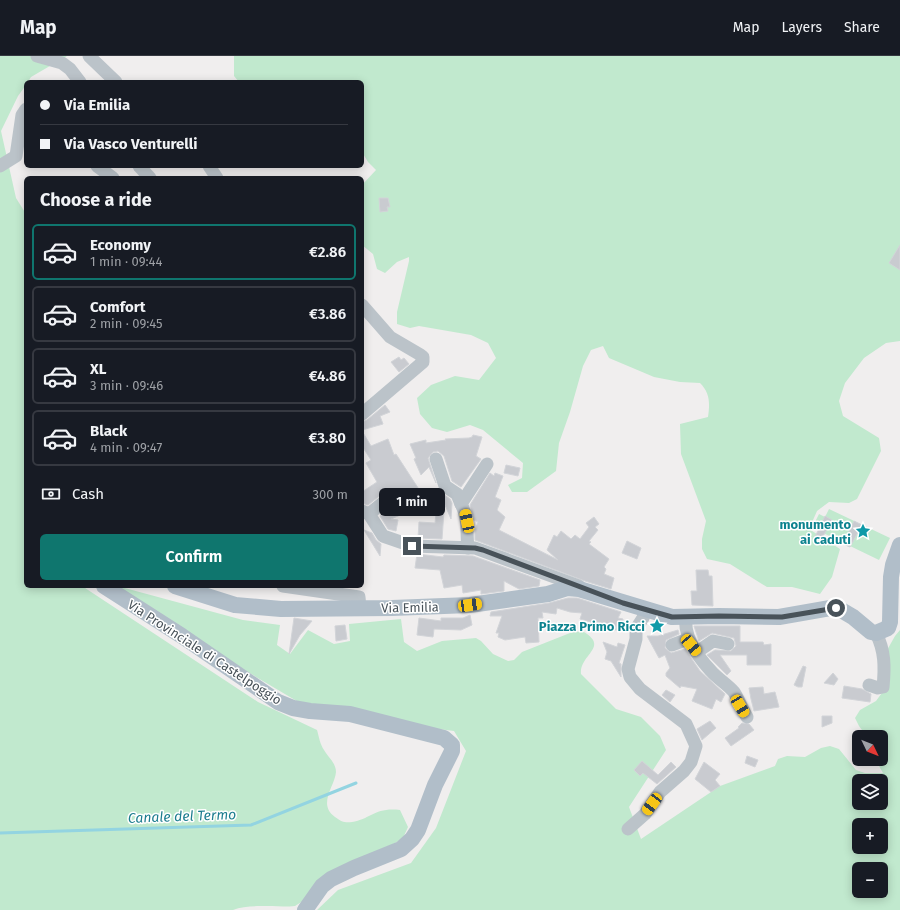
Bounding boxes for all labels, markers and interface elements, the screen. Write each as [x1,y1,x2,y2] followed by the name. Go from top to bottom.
[20,16,57,39] text: Map
[733,19,759,36] text: Map
[781,19,822,36] text: Layers
[844,19,880,36] text: Share
[64,96,130,114] text: Via Emilia
[64,135,198,153] text: Via Vasco Venturelli
[40,189,152,211] text: Choose a ride
[42,234,78,270] icon: car
[90,236,151,254] text: Economy
[309,243,346,261] text: €2.86
[90,254,162,269] text: 1 min · 09:44
[42,296,78,332] icon: car
[90,298,146,316] text: Comfort
[309,305,346,323] text: €3.86
[90,316,163,331] text: 2 min · 09:45
[42,358,78,394] icon: car
[90,360,106,378] text: XL
[309,367,346,385] text: €4.86
[90,378,163,393] text: 3 min · 09:46
[42,420,78,456] icon: car
[90,422,127,440] text: Black
[309,429,346,447] text: €3.80
[90,440,162,455] text: 4 min · 09:47
[40,483,62,505] icon: cash
[72,485,104,503] text: Cash
[312,487,348,502] text: 300 m
[379,488,445,516] callout: 1 min
[396,494,428,509] text: 1 min
[459,508,475,534] car
[779,517,851,547] place label: monumento ai caduti
[854,522,872,540] place icon: monumento ai caduti
[40,534,348,580] button: Confirm
[403,537,421,555] route end
[125,597,284,708] street label: Via Provinciale di Castelpoggio
[457,597,483,613] car
[381,599,439,616] street label: Via Emilia
[827,599,845,617] route start
[648,617,666,635] place icon: Piazza Primo Ricci
[539,619,645,634] place label: Piazza Primo Ricci
[679,632,703,658] car
[729,693,751,719] car
[852,730,888,766] north arrow
[852,730,888,898] map controls
[852,774,888,810] button: layers
[640,791,664,817] car
[128,806,236,827] water label: Canale del Termo
[852,818,888,854] button: +
[852,862,888,898] button: −

